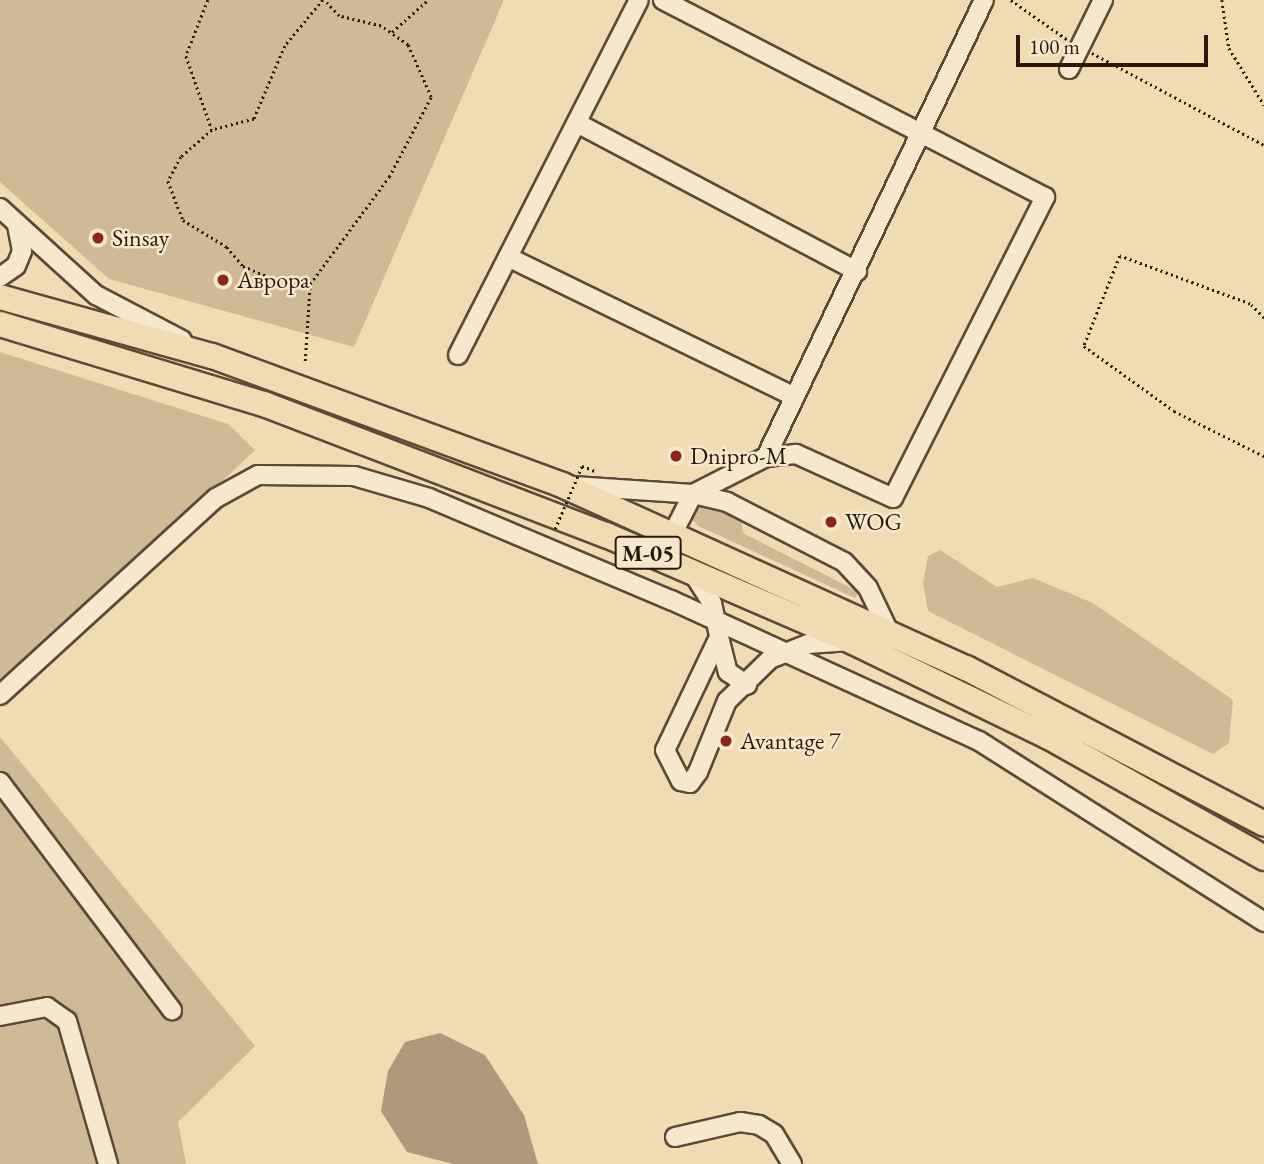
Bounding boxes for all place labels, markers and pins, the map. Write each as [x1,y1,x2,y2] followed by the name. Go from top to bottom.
[112,224,169,252] place label: Sinsay
[90,230,106,246] marker: Sinsay
[237,266,310,294] place label: Аврора
[215,272,231,288] marker: Аврора
[690,442,787,470] place label: Dnipro-M
[668,448,684,464] marker: Dnipro-M
[845,508,902,536] place label: WOG
[823,514,839,530] marker: WOG
[740,727,841,755] place label: Avantage 7
[718,733,734,749] marker: Avantage 7

